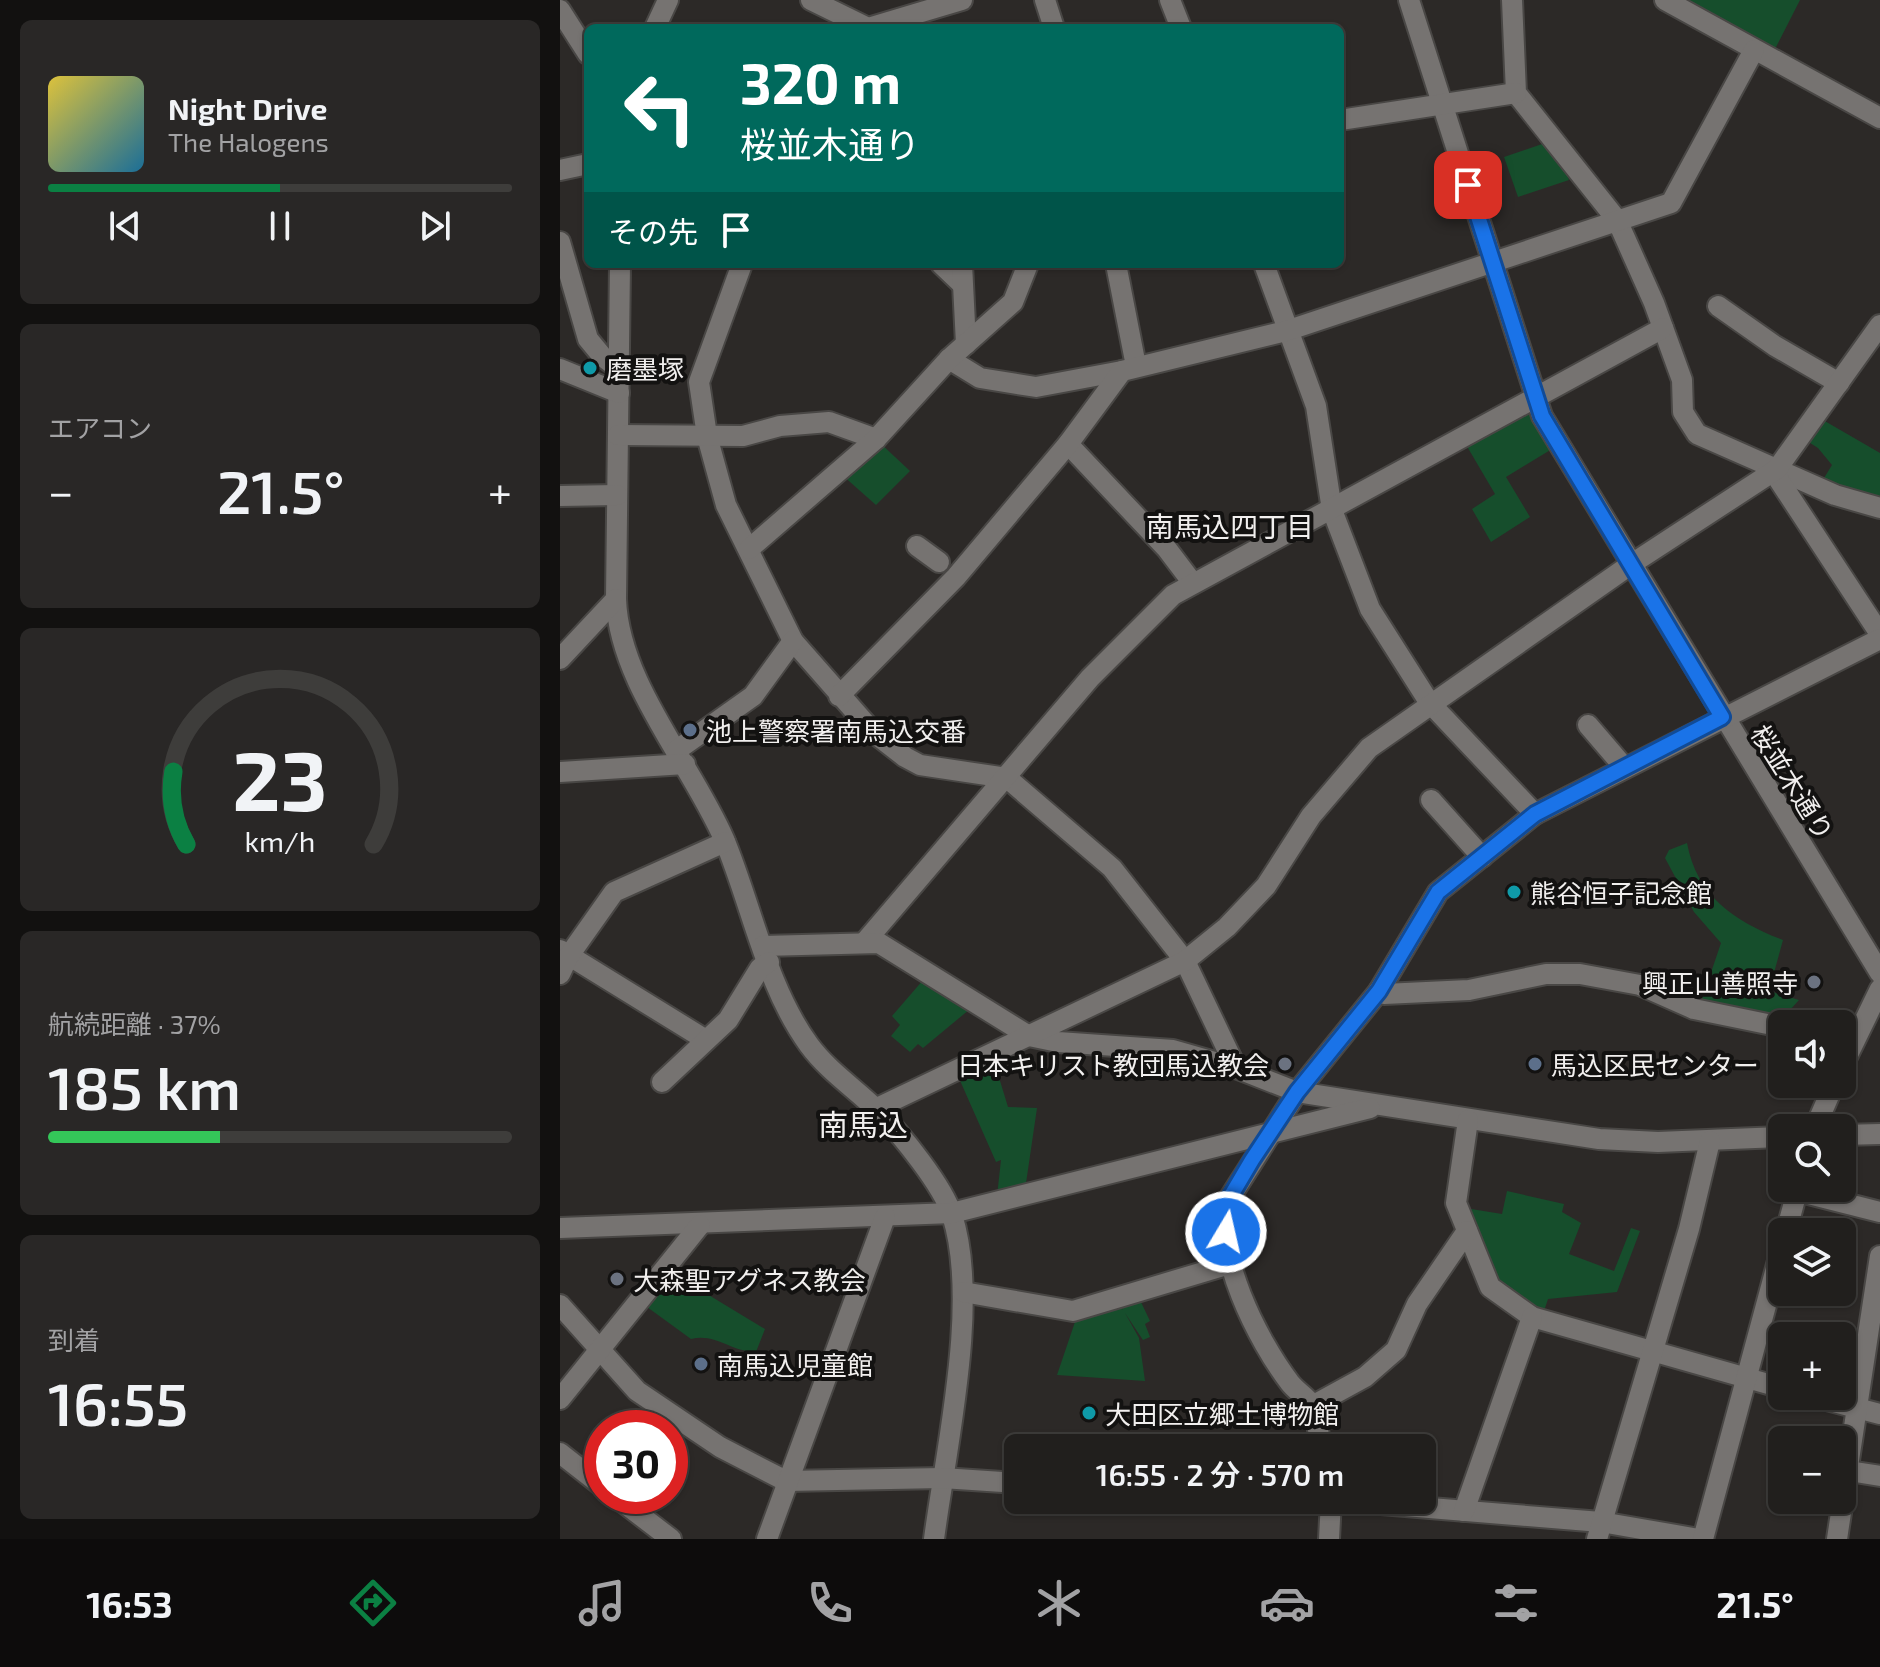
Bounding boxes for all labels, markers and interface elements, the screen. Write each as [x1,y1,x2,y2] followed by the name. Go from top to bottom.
[740,48,901,115] text: 320 m
[608,56,712,160] icon: left
[168,90,327,126] text: Night Drive
[740,122,920,165] text: 桜並木通り
[168,126,329,157] text: The Halogens
[1434,151,1502,219] pin
[1446,163,1490,207] icon: arrive
[103,204,147,248] icon: previous
[258,204,302,248] icon: pause
[413,204,457,248] icon: next
[714,208,758,252] icon: arrive
[608,213,698,249] text: その先
[606,353,684,384] place label: 磨墨塚
[581,359,599,377] marker: 磨墨塚
[48,412,152,443] text: エアコン
[217,454,345,526] text: 21.5°
[48,464,74,517] text: −
[488,464,512,517] text: +
[1146,509,1314,543] district label: 南馬込四丁目
[706,715,966,746] place label: 池上警察署南馬込交番
[1745,719,1841,845] street label: 桜並木通り
[681,721,699,739] marker: 池上警察署南馬込交番
[232,728,328,828] text: 23
[245,824,315,859] text: km/h
[1530,877,1712,908] place label: 熊谷恒子記念館
[1505,883,1523,901] marker: 熊谷恒子記念館
[1642,967,1798,998] place label: 興正山善照寺
[1805,973,1823,991] marker: 興正山善照寺
[48,1008,221,1039] text: 航続距離 · 37%
[1768,1010,1856,1514] map controls
[1768,1010,1856,1098] button: sound
[957,1049,1269,1080] place label: 日本キリスト教団馬込教会
[1551,1049,1759,1080] place label: 馬込区民センター
[48,1050,241,1122] text: 185 km
[1276,1055,1294,1073] marker: 日本キリスト教団馬込教会
[1526,1055,1544,1073] marker: 馬込区民センター
[818,1106,908,1142] district label: 南馬込
[1768,1114,1856,1202] button: search
[1184,1190,1268,1274] position arrow
[1768,1218,1856,1306] button: layers
[633,1264,866,1295] place label: 大森聖アグネス教会
[608,1270,626,1288] marker: 大森聖アグネス教会
[1768,1322,1856,1410] button: +
[48,1324,100,1355] text: 到着
[717,1349,873,1380] place label: 南馬込児童館
[692,1355,710,1373] marker: 南馬込児童館
[48,1366,188,1438] text: 16:55
[1105,1398,1339,1429] place label: 大田区立郷土博物館
[1080,1404,1098,1422] marker: 大田区立郷土博物館
[584,1410,688,1514] speed limit sign: 30
[1768,1426,1856,1514] button: −
[1096,1456,1344,1492] text: 16:55 · 2 分 · 570 m
[345,1575,401,1631] icon: directions
[574,1575,630,1631] icon: music
[802,1575,858,1631] icon: phone
[1031,1575,1087,1631] icon: climate
[1259,1575,1315,1631] icon: car
[1488,1575,1544,1631] icon: filters
[86,1582,173,1625] text: 16:53
[1716,1582,1794,1625] text: 21.5°

